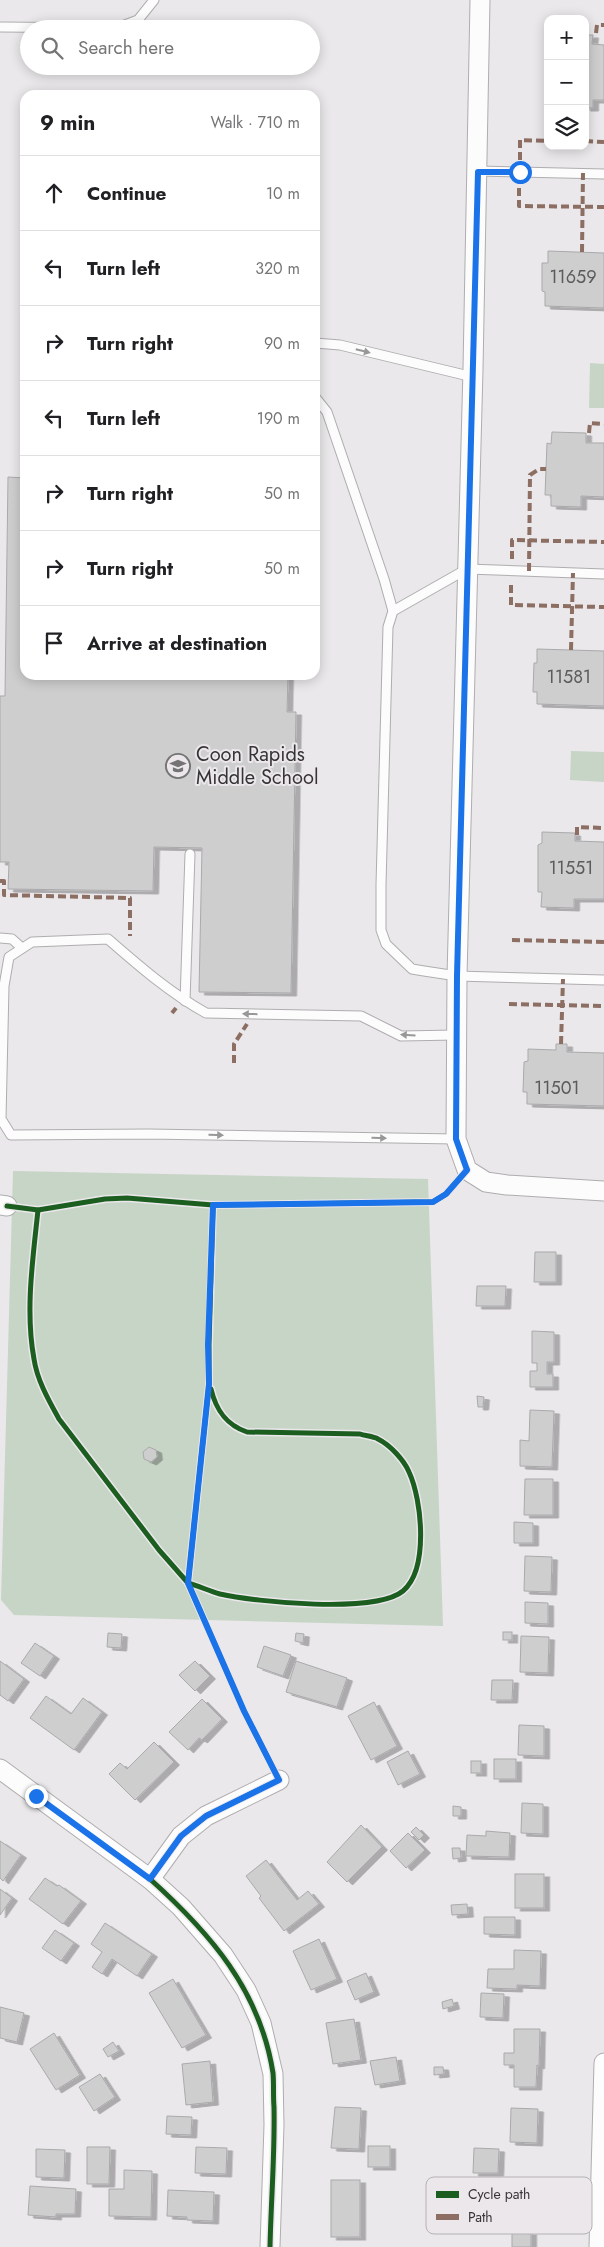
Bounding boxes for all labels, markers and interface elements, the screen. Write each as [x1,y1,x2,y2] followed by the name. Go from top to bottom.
[544,15,589,150] map controls
[544,15,589,60] button: +
[20,20,320,75] search box
[38,34,66,62] icon: search
[78,34,174,61] text: Search here
[544,60,589,105] button: −
[544,105,589,150] button: layers
[40,108,95,138] text: 9 min
[210,111,300,134] text: Walk · 710 m
[509,161,532,184] route start
[40,179,68,207] icon: ahead
[87,180,166,207] text: Continue
[266,182,300,205] text: 10 m
[40,254,68,282] icon: left
[87,255,160,282] text: Turn left
[255,257,300,280] text: 320 m
[549,264,597,290] house number: 11659
[40,329,68,357] icon: right
[87,330,173,357] text: Turn right
[264,332,300,355] text: 90 m
[355,347,370,355] one-way arrow
[40,404,68,432] icon: left
[87,405,160,432] text: Turn left
[257,407,300,430] text: 190 m
[40,479,68,507] icon: right
[87,480,173,507] text: Turn right
[264,482,300,505] text: 50 m
[40,554,68,582] icon: right
[87,555,173,582] text: Turn right
[264,557,300,580] text: 50 m
[40,629,68,657] icon: arrive
[87,630,267,657] text: Arrive at destination
[547,664,591,690] house number: 11581
[196,740,319,792] place label: Coon Rapids Middle School
[165,753,191,779] school or university icon: Coon Rapids Middle School
[549,855,593,881] house number: 11551
[242,1010,258,1018] one-way arrow
[399,1031,415,1039] one-way arrow
[534,1075,580,1101] house number: 11501
[208,1132,224,1140] one-way arrow
[371,1134,387,1142] one-way arrow
[25,1785,48,1808] route end
[426,2177,592,2234] legend
[468,2184,530,2204] text: Cycle path
[468,2207,493,2227] text: Path

